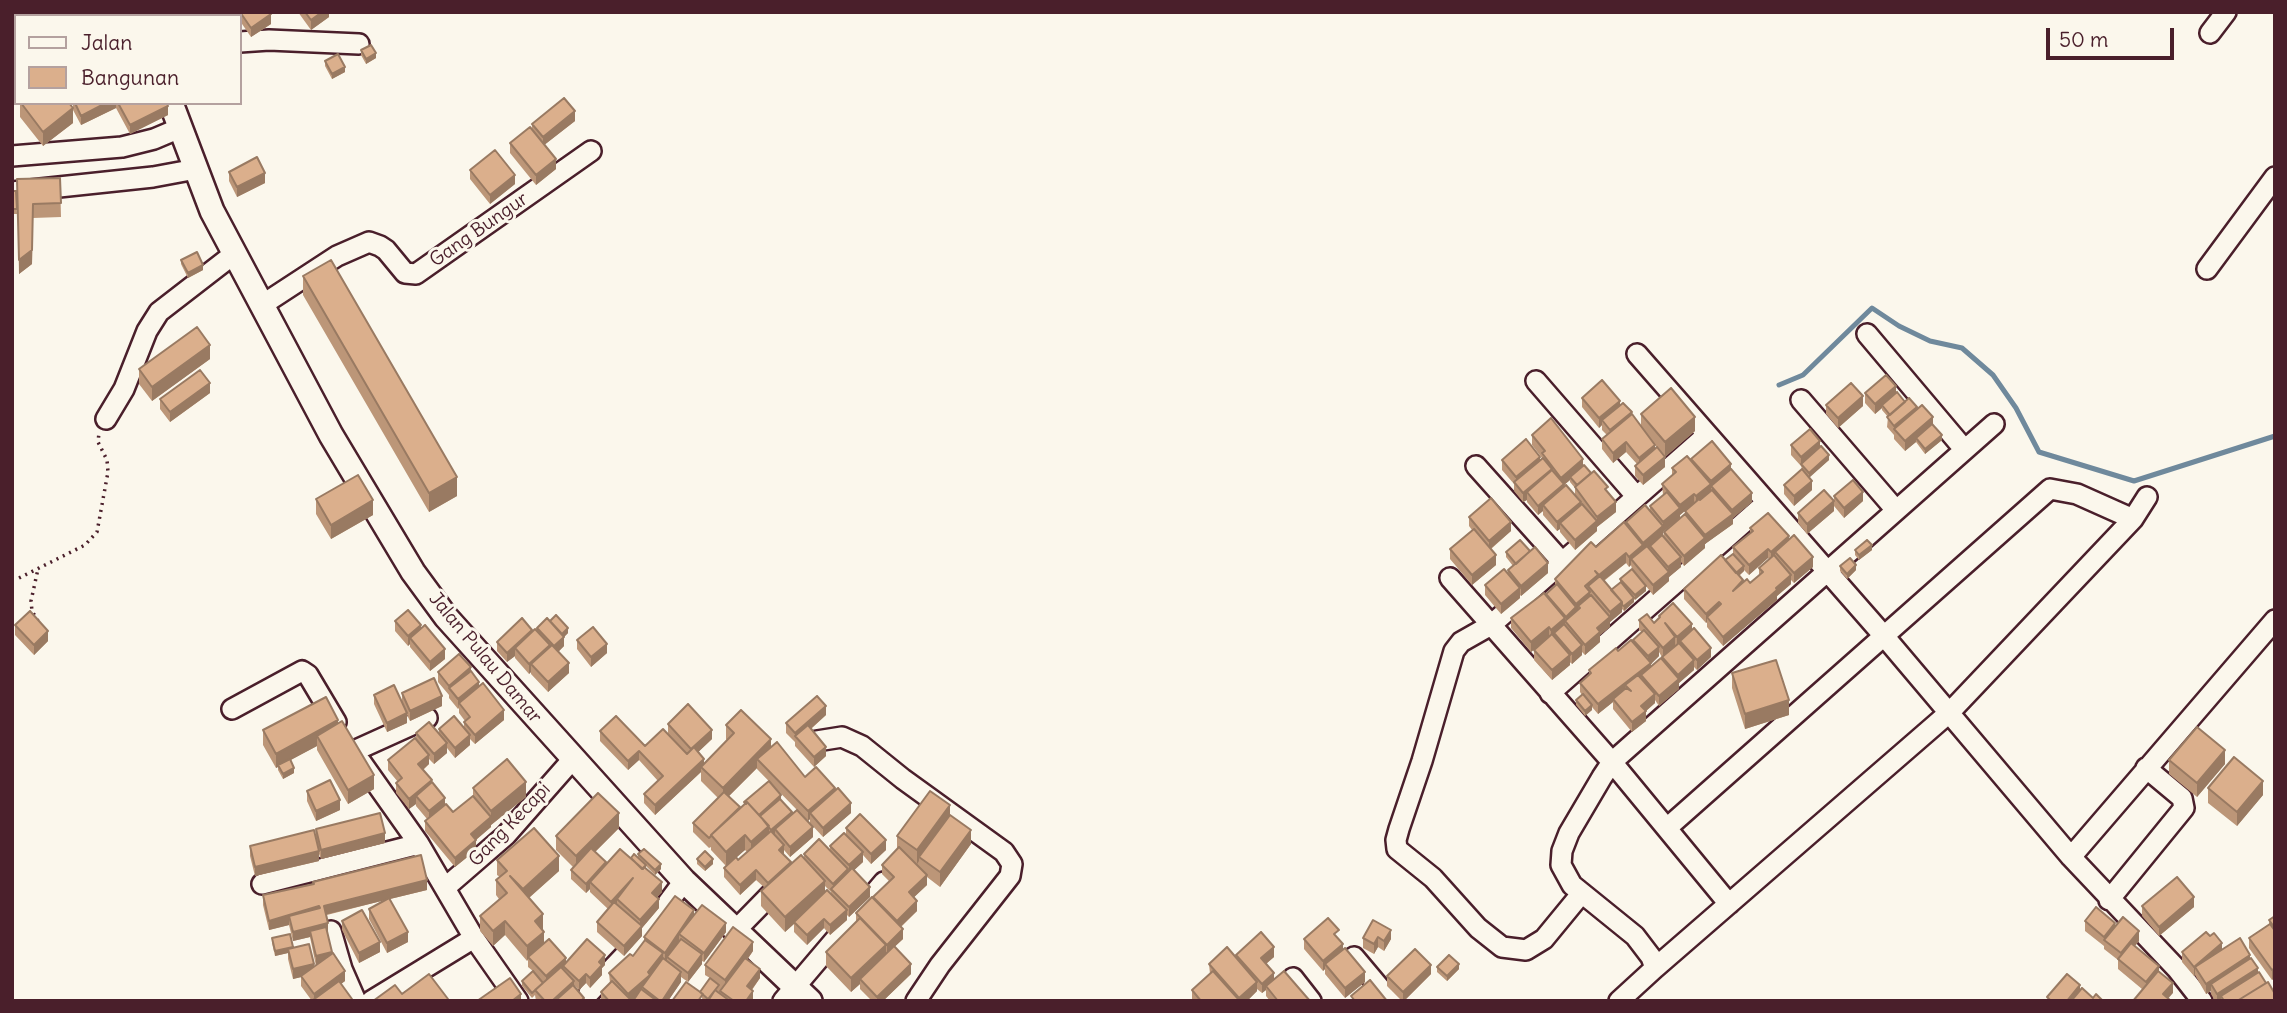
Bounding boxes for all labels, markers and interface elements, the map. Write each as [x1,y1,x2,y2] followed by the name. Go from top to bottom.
[14,14,242,105] legend
[2049,14,2177,58] scale bar
[2059,26,2108,53] text: 50 m
[81,29,132,56] text: Jalan
[81,64,179,91] text: Bangunan
[425,188,533,272] street label: Gang Bungur
[424,588,546,728] street label: Jalan Pulau Damar
[464,778,556,872] street label: Gang Kecapi

